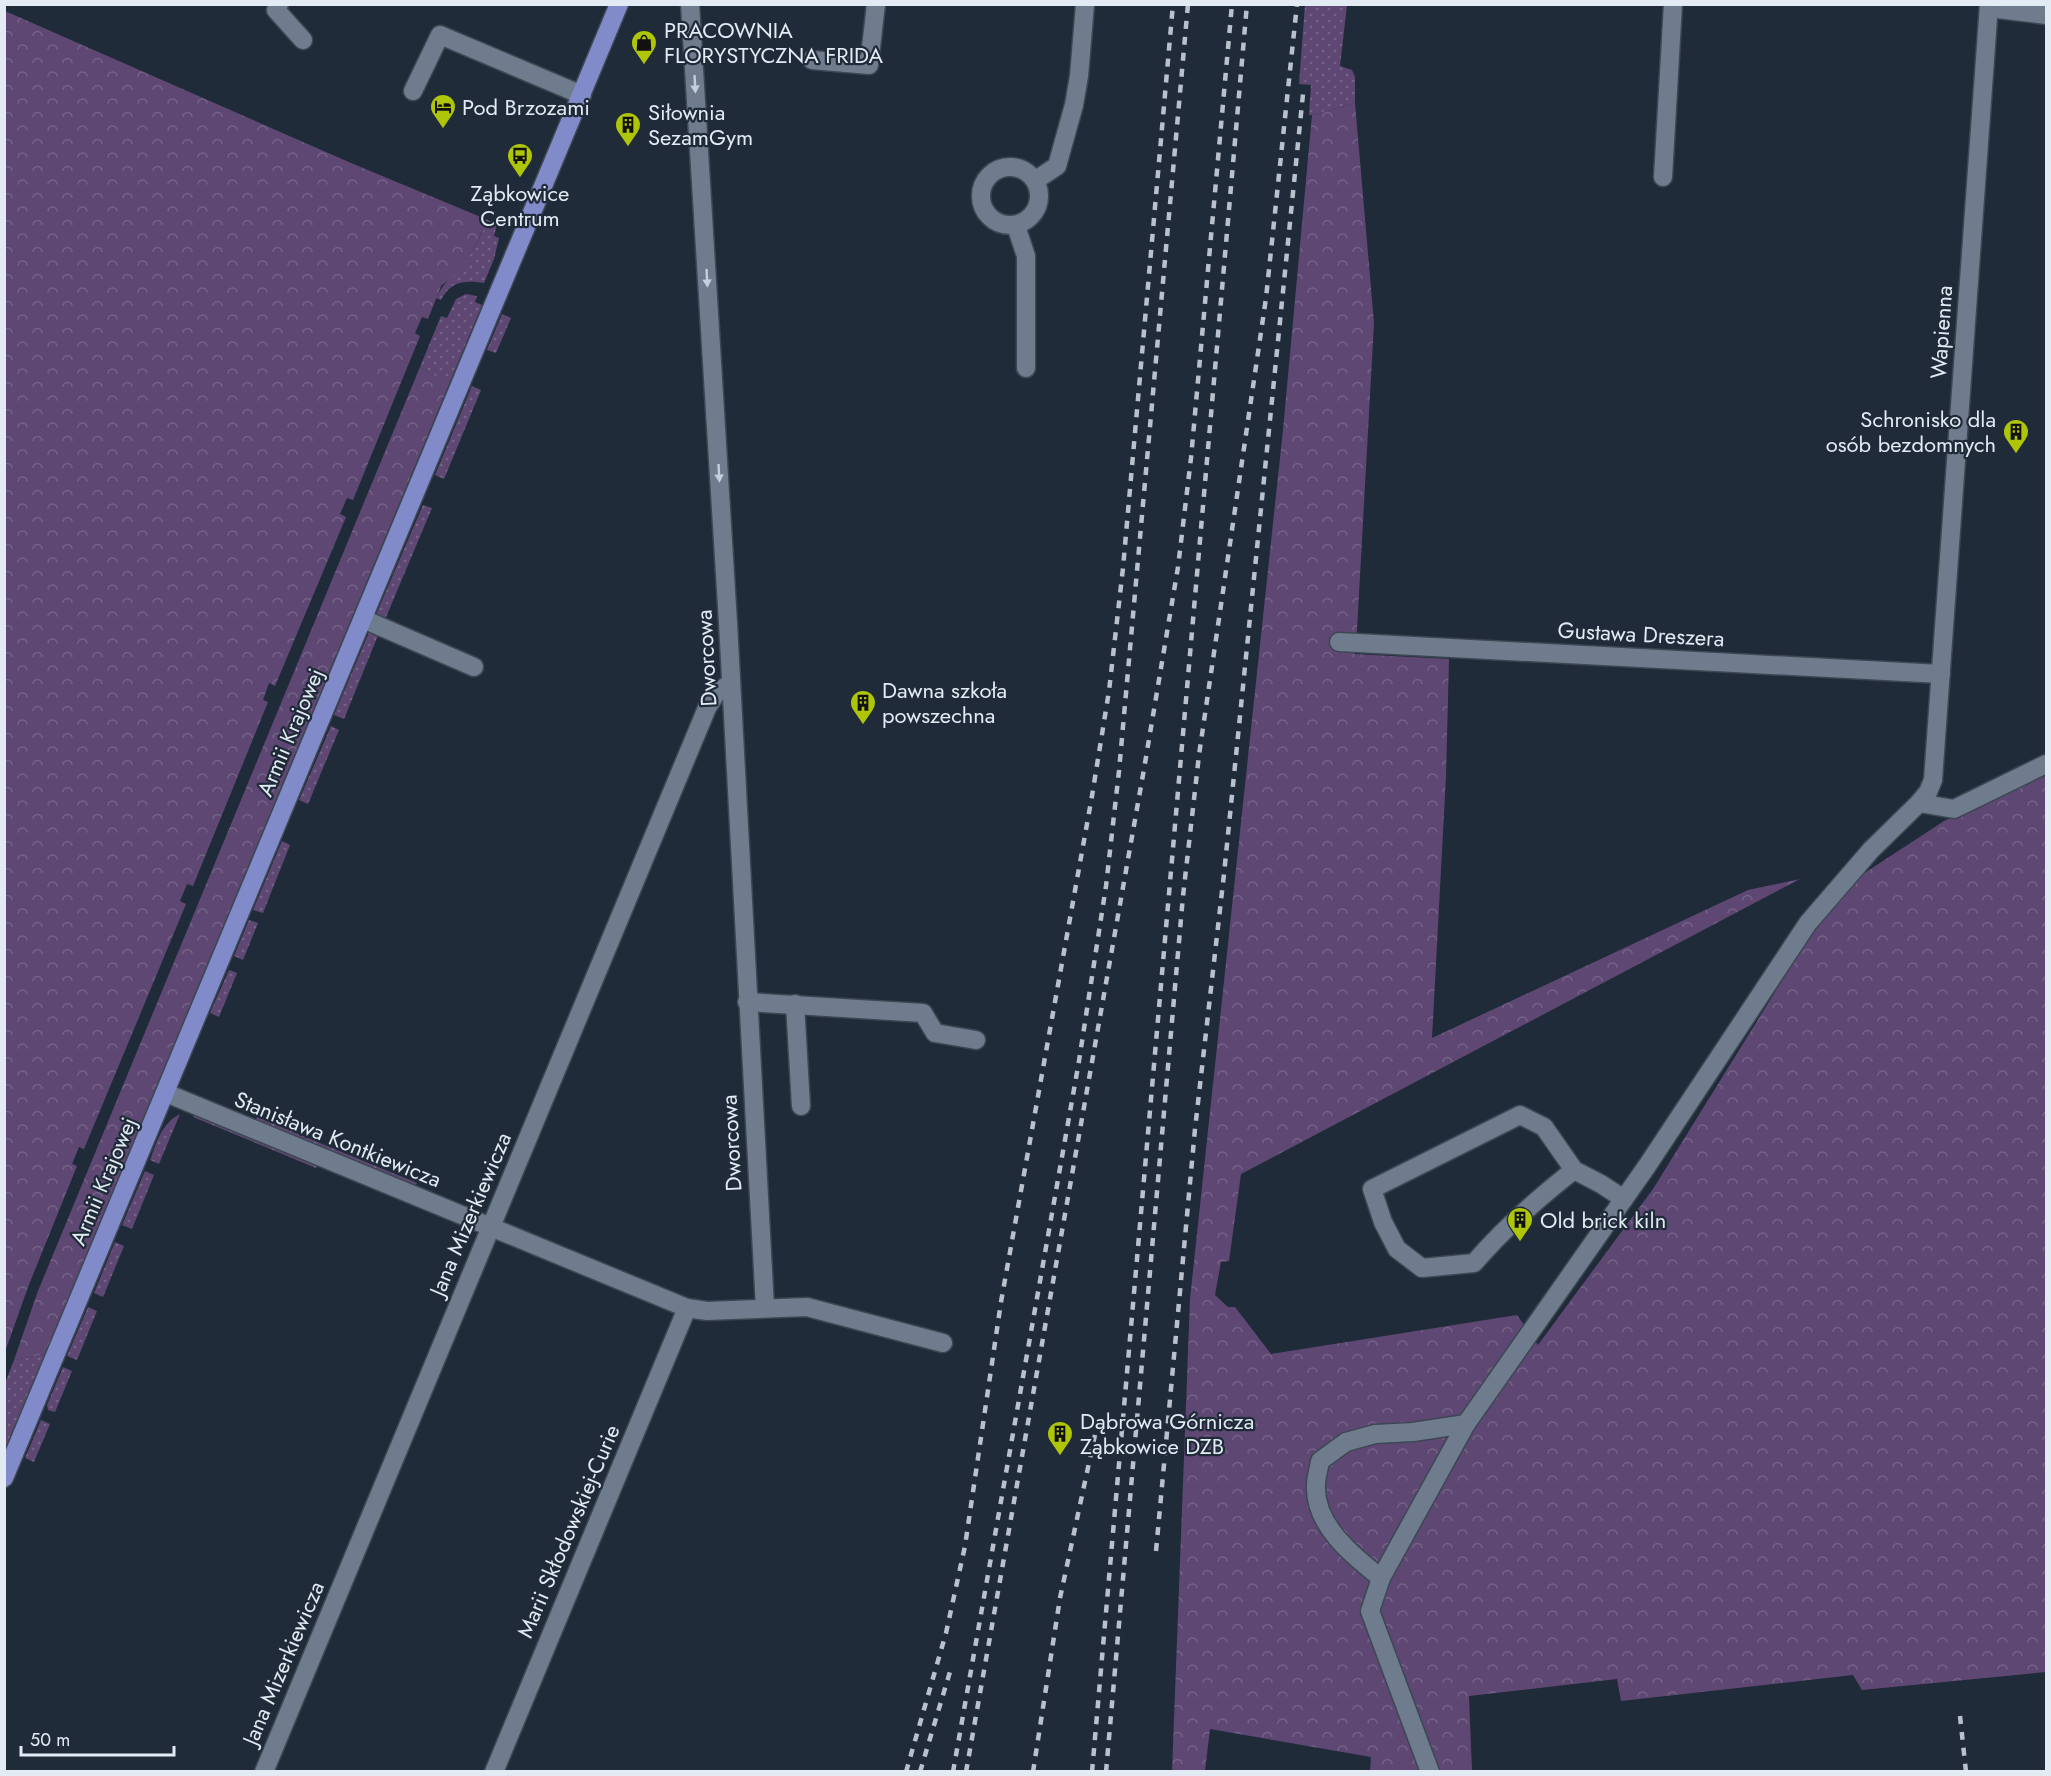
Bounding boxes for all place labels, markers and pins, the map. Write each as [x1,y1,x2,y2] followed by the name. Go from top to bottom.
[664,14,883,71] place label: PRACOWNIA FLORYSTYCZNA FRIDA
[629,28,659,66] shop icon: PRACOWNIA FLORYSTYCZNA FRIDA
[462,91,590,123] place label: Pod Brzozami
[428,92,458,130] hotel icon: Pod Brzozami
[648,96,753,153] place label: Siłownia SezamGym
[613,110,643,148] building icon: Siłownia SezamGym
[505,141,535,179] bus stop icon: Ząbkowice Centrum
[471,177,569,234] place label: Ząbkowice Centrum
[1826,403,1996,460] place label: Schronisko dla osób bezdomnych
[2001,417,2031,455] building icon: Schronisko dla osób bezdomnych
[882,674,1007,731] place label: Dawna szkoła powszechna
[848,688,878,726] building icon: Dawna szkoła powszechna
[1540,1204,1666,1236] place label: Old brick kiln
[1505,1205,1535,1243] building icon: Old brick kiln
[1080,1405,1254,1462] place label: Dąbrowa Górnicza Ząbkowice DZB
[1045,1419,1075,1457] building icon: Dąbrowa Górnicza Ząbkowice DZB

